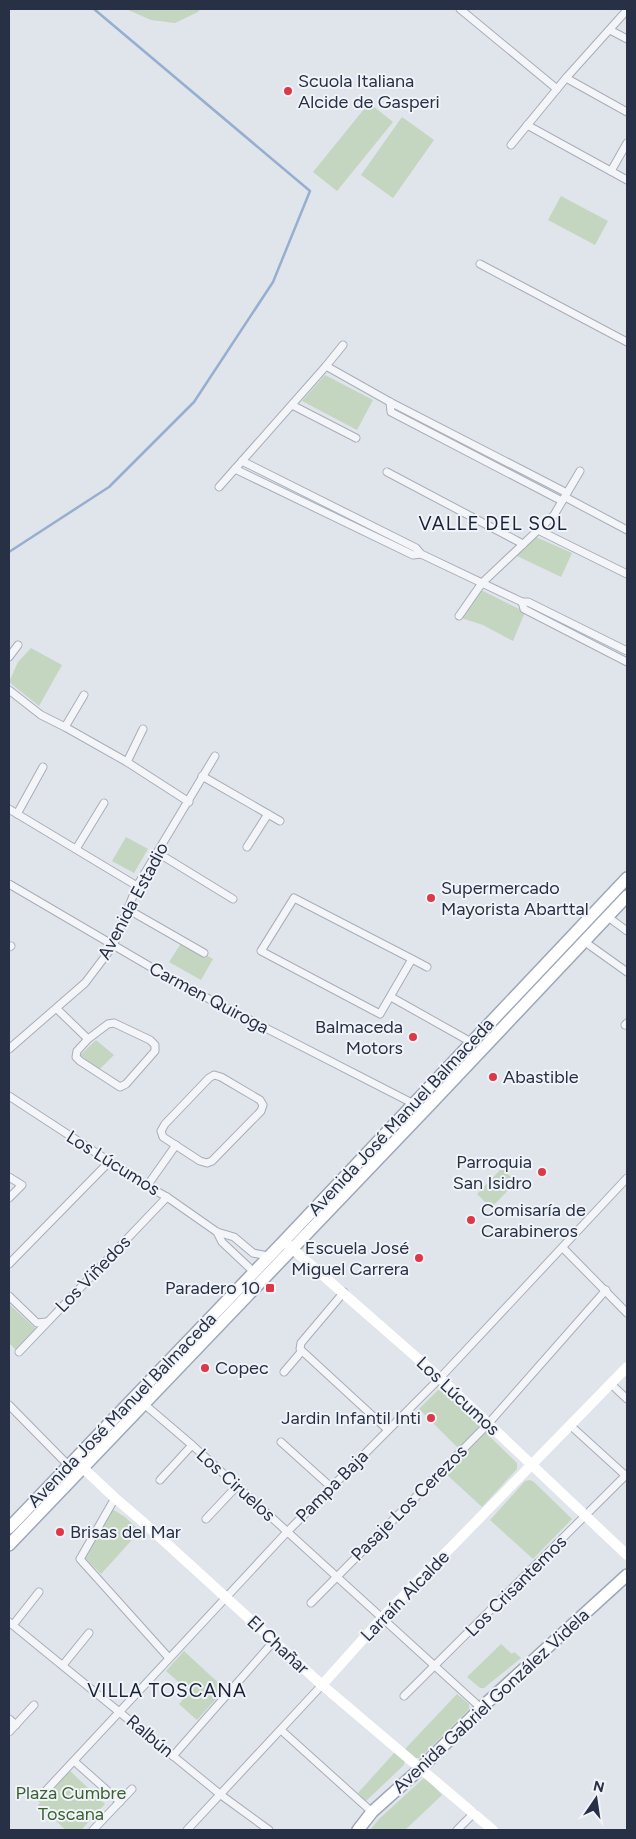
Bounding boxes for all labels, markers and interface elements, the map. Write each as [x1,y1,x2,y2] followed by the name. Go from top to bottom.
[298,70,440,113] place label: Scuola Italiana Alcide de Gasperi
[282,85,294,97] marker: Scuola Italiana Alcide de Gasperi
[418,512,568,535] district label: VALLE DEL SOL
[93,839,173,963] street label: Avenida Estadio
[441,877,589,920] place label: Supermercado Mayorista Abarttal
[425,892,437,904] marker: Supermercado Mayorista Abarttal
[145,957,273,1039] street label: Carmen Quiroga
[303,1014,499,1220] street label: Avenida José Manuel Balmaceda
[315,1016,403,1059] place label: Balmaceda Motors
[407,1031,419,1043] marker: Balmaceda Motors
[503,1066,579,1088] place label: Abastible
[487,1071,499,1083] marker: Abastible
[62,1126,164,1200] street label: Los Lúcumos
[453,1151,532,1194] place label: Parroquia San Isidro
[536,1166,548,1178] marker: Parroquia San Isidro
[481,1199,586,1242] place label: Comisaría de Carabineros
[465,1214,477,1226] marker: Comisaría de Carabineros
[51,1231,135,1317] street label: Los Viñedos
[291,1237,409,1280] place label: Escuela José Miguel Carrera
[413,1252,425,1264] marker: Escuela José Miguel Carrera
[165,1277,260,1299] place label: Paradero 10
[264,1282,276,1294] marker: Paradero 10
[23,1308,221,1512] street label: Avenida José Manuel Balmaceda
[412,1352,504,1440] street label: Los Lúcumos
[215,1357,269,1379] place label: Copec
[199,1362,211,1374] marker: Copec
[281,1407,421,1429] place label: Jardin Infantil Inti
[425,1412,437,1424] marker: Jardin Infantil Inti
[346,1440,472,1566] street label: Pasaje Los Cerezos
[192,1444,280,1526] street label: Los Ciruelos
[291,1445,373,1527] street label: Pampa Baja
[70,1521,181,1543] place label: Brisas del Mar
[54,1526,66,1538] marker: Brisas del Mar
[461,1531,571,1641] street label: Los Crisantemos
[356,1546,454,1646] street label: Larraín Alcalde
[388,1604,594,1798] street label: Avenida Gabriel González Videla
[242,1611,314,1679] street label: El Chañar
[87,1679,247,1702] district label: VILLA TOSCANA
[122,1710,178,1762] street label: Ralbún
[571,1774,621,1824] north arrow
[592,1777,606,1796] text: N
[16,1782,127,1825] park label: Plaza Cumbre Toscana

